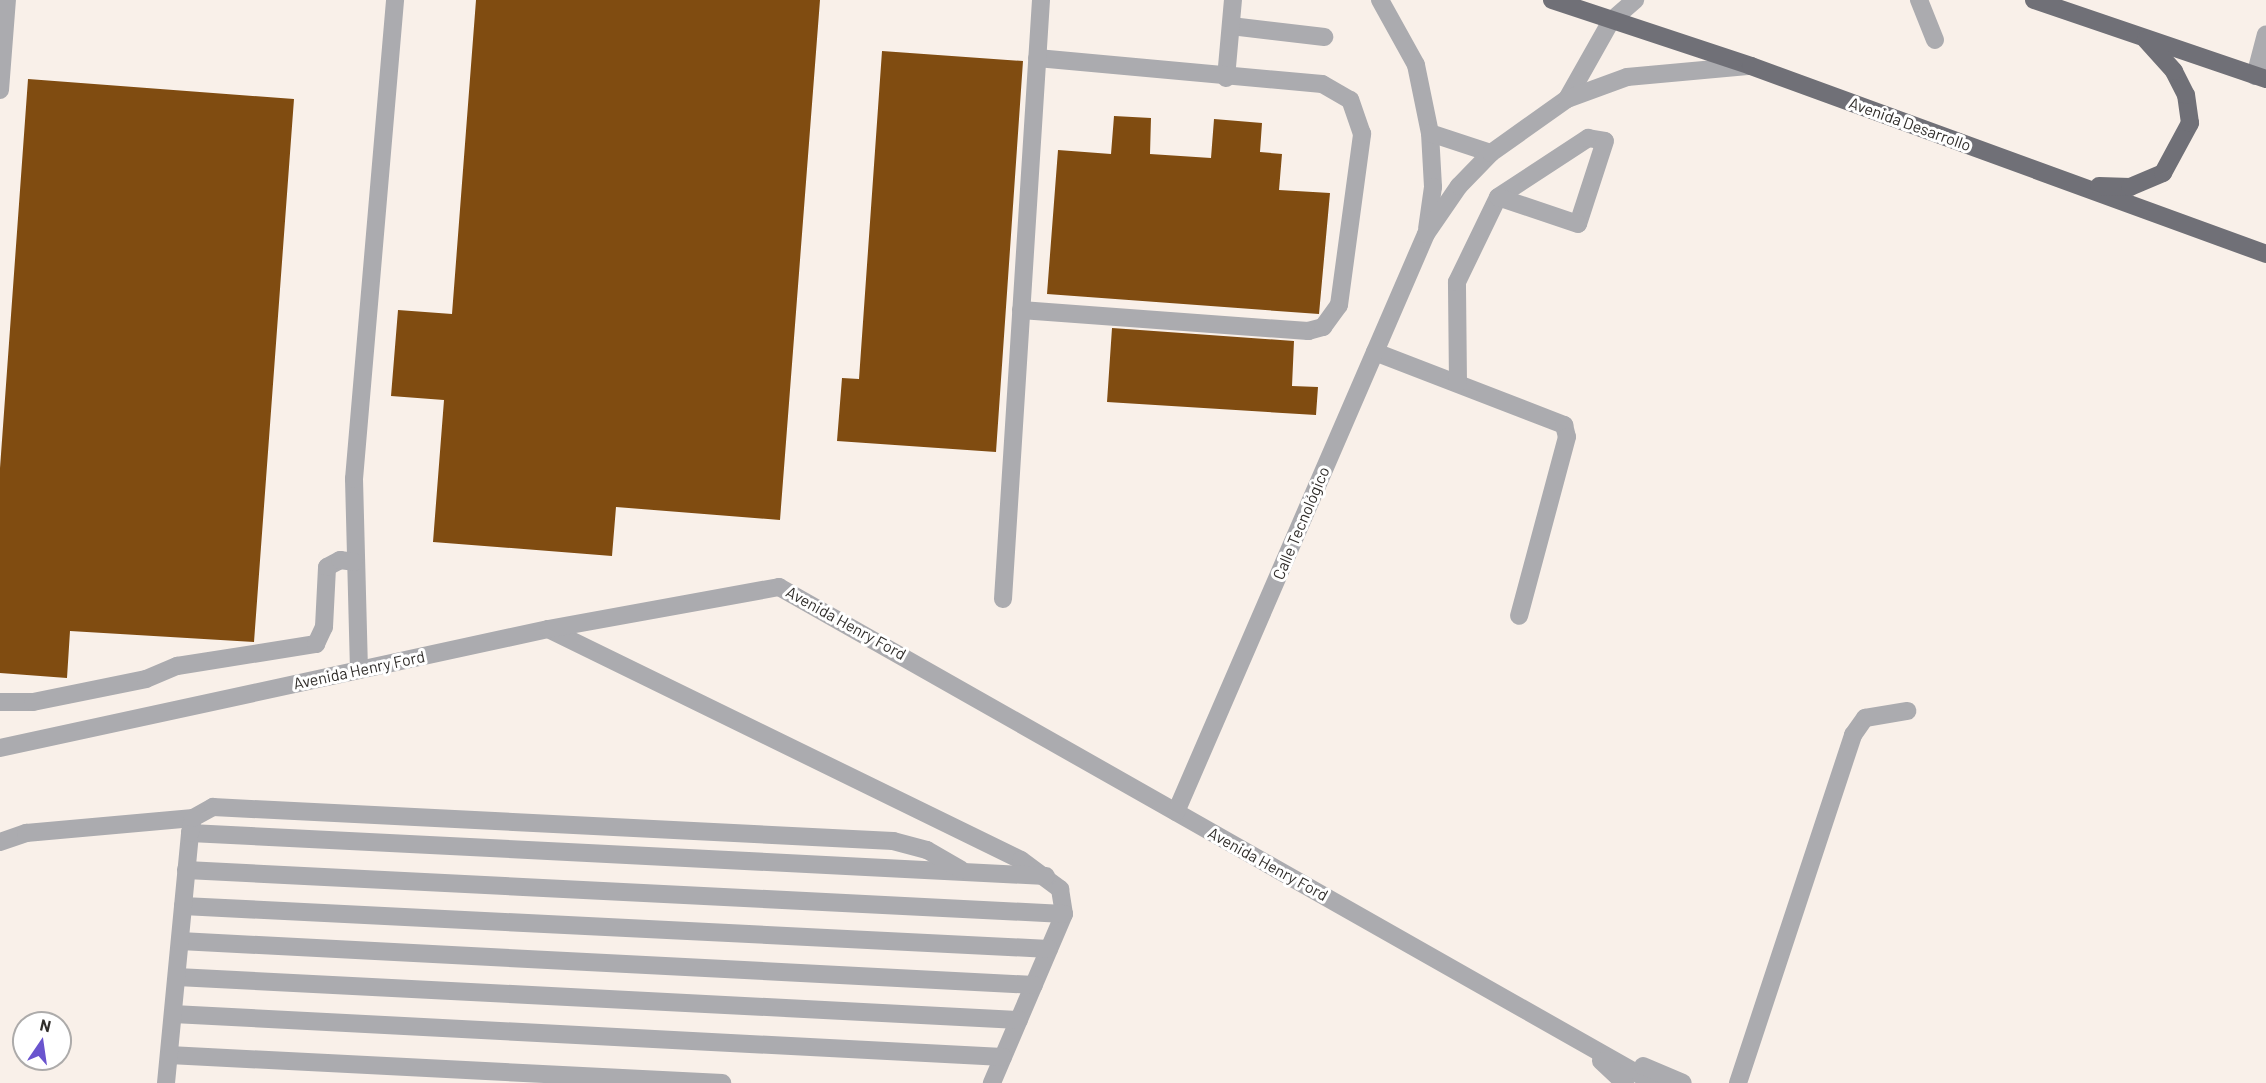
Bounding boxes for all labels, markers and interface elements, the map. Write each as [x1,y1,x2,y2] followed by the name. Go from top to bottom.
[1846,93,1974,155] street label: Avenida Desarrollo
[1269,464,1333,582] street label: Calle Tecnológico
[783,582,909,664] street label: Avenida Henry Ford
[291,647,427,693] street label: Avenida Henry Ford
[1205,823,1331,905] street label: Avenida Henry Ford
[12,1011,72,1071] north arrow
[38,1014,53,1035] text: N

